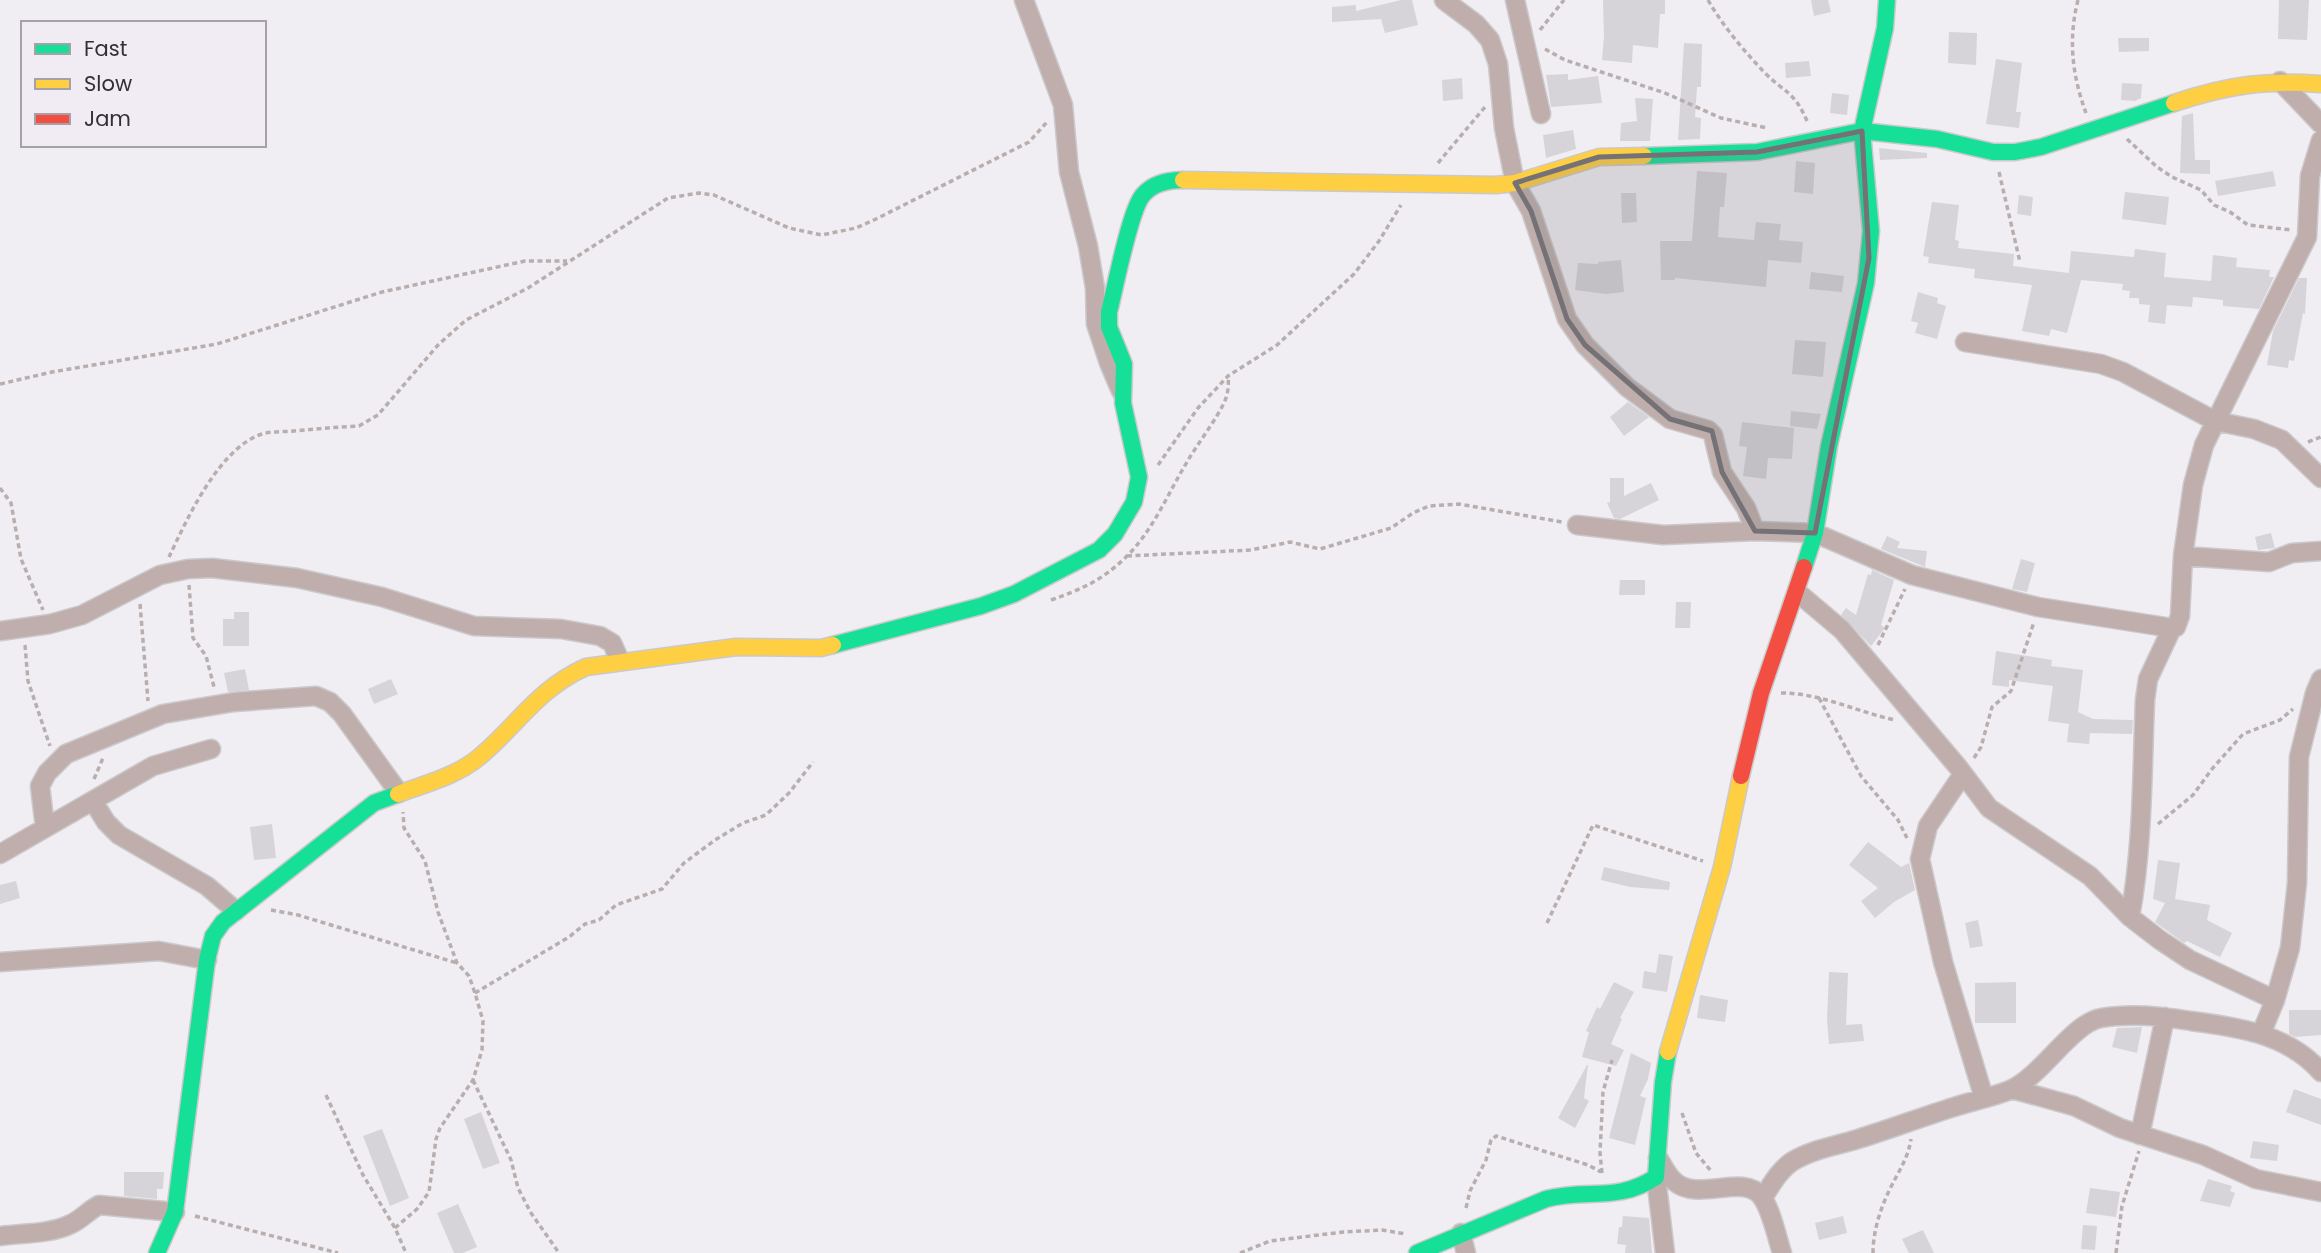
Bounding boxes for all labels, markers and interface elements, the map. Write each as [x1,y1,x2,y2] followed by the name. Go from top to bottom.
[21,21,266,147] legend
[84,34,127,63] text: Fast
[84,69,132,98] text: Slow
[84,104,131,133] text: Jam

